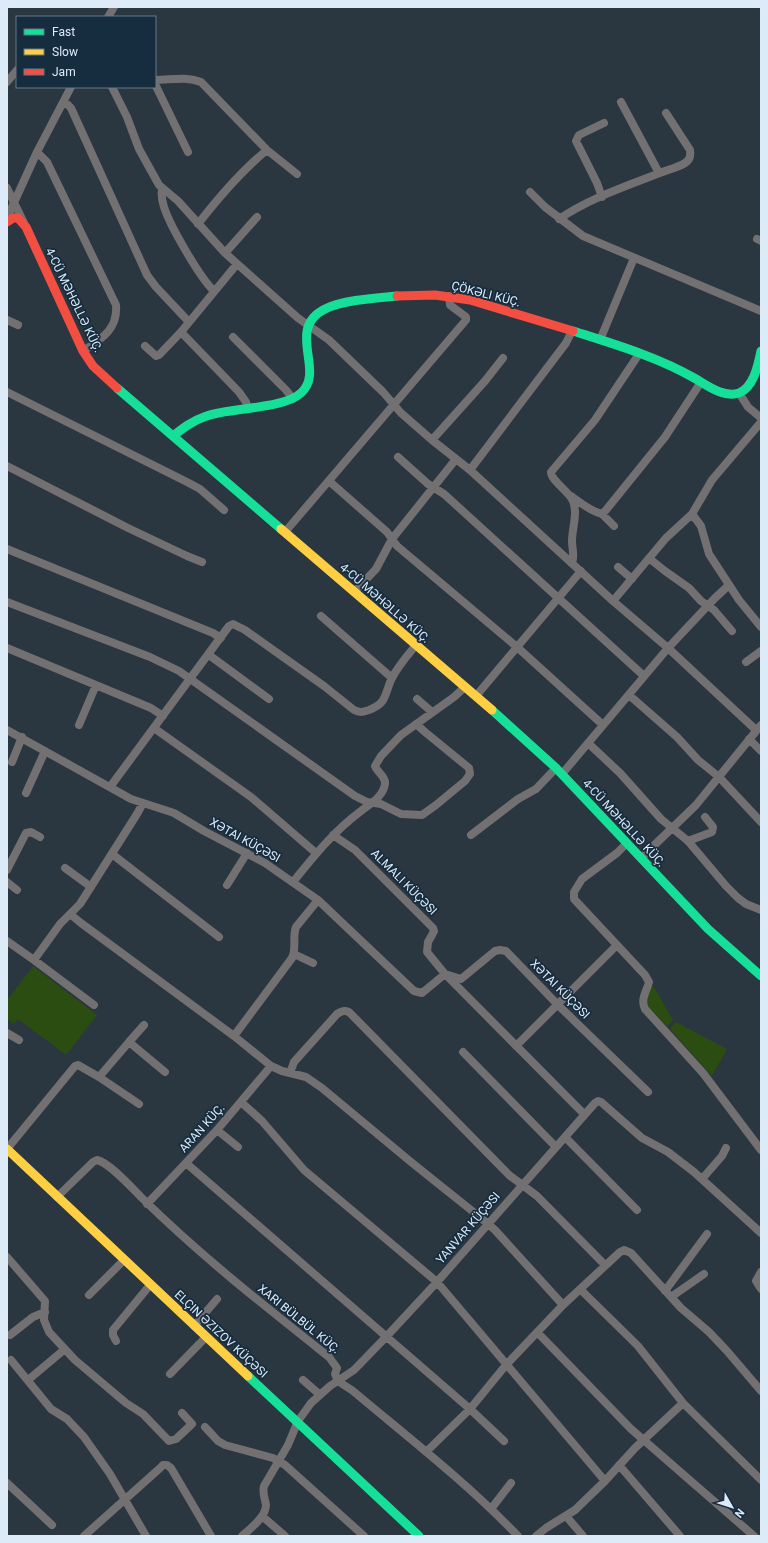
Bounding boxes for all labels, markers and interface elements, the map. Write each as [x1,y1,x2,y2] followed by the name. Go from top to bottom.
[16,16,156,88] legend
[52,25,75,39] text: Fast
[52,45,78,59] text: Slow
[52,65,76,79] text: Jam
[43,245,106,355] street label: 4-CÜ MƏHƏLLƏ KÜÇ.
[450,278,522,309] street label: ÇÖKƏLI KÜÇ.
[337,559,434,646] street label: 4-CÜ MƏHƏLLƏ KÜÇ.
[580,776,669,870] street label: 4-CÜ MƏHƏLLƏ KÜÇ.
[207,814,283,865] street label: XƏTAI KÜÇƏSI
[368,846,440,918] street label: ALMALI KÜÇƏSI
[527,956,593,1022] street label: XƏTAI KÜÇƏSI
[176,1100,228,1155] street label: ARAN KÜÇ.
[432,1189,503,1267] street label: YANVAR KÜÇƏSI
[255,1281,344,1356] street label: XARI BÜLBÜL KÜÇ.
[172,1287,271,1381] street label: ELÇIN ƏZIZOV KÜÇƏSI
[712,1487,752,1527] north arrow
[732,1506,747,1520] text: N

